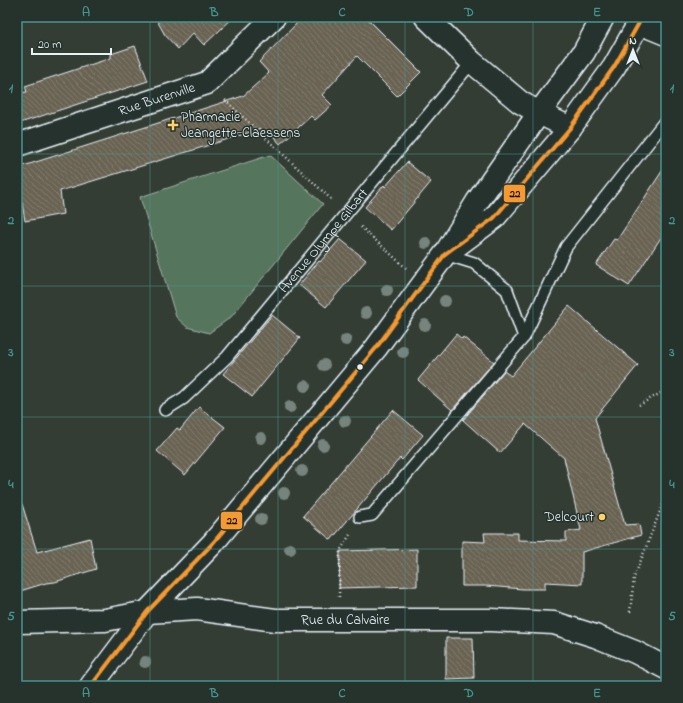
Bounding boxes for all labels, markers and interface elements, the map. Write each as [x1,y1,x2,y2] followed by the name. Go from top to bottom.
[82,3,90,22] text: A
[209,3,219,22] text: B
[338,3,346,22] text: C
[463,3,474,22] text: D
[593,3,601,22] text: E
[32,30,111,56] scale bar
[613,30,653,70] north arrow
[629,33,637,49] text: N
[38,36,61,54] text: 20 m
[116,77,198,122] street label: Rue Burenville
[9,79,14,98] text: 1
[670,79,675,98] text: 1
[181,107,301,145] place label: Pharmacie Jeangette-Claessens
[168,120,178,130] marker: Pharmacie Jeangette-Claessens
[274,184,374,298] street label: Avenue Olympe Gilbart
[503,184,526,203] line badge: 22
[509,186,521,202] text: 22
[7,211,15,230] text: 2
[668,211,676,230] text: 2
[7,343,14,362] text: 3
[668,343,675,362] text: 3
[355,362,365,372] unlabelled marker
[7,475,14,494] text: 4
[668,475,675,494] text: 4
[544,507,594,528] place label: Delcourt
[220,511,243,530] line badge: 22
[597,512,607,522] marker: Delcourt
[226,513,238,529] text: 22
[7,607,15,626] text: 5
[668,607,676,626] text: 5
[301,610,390,631] street label: Rue du Calvaire
[82,684,90,703] text: A
[209,684,219,703] text: B
[338,684,346,703] text: C
[463,684,474,703] text: D
[593,684,601,703] text: E

